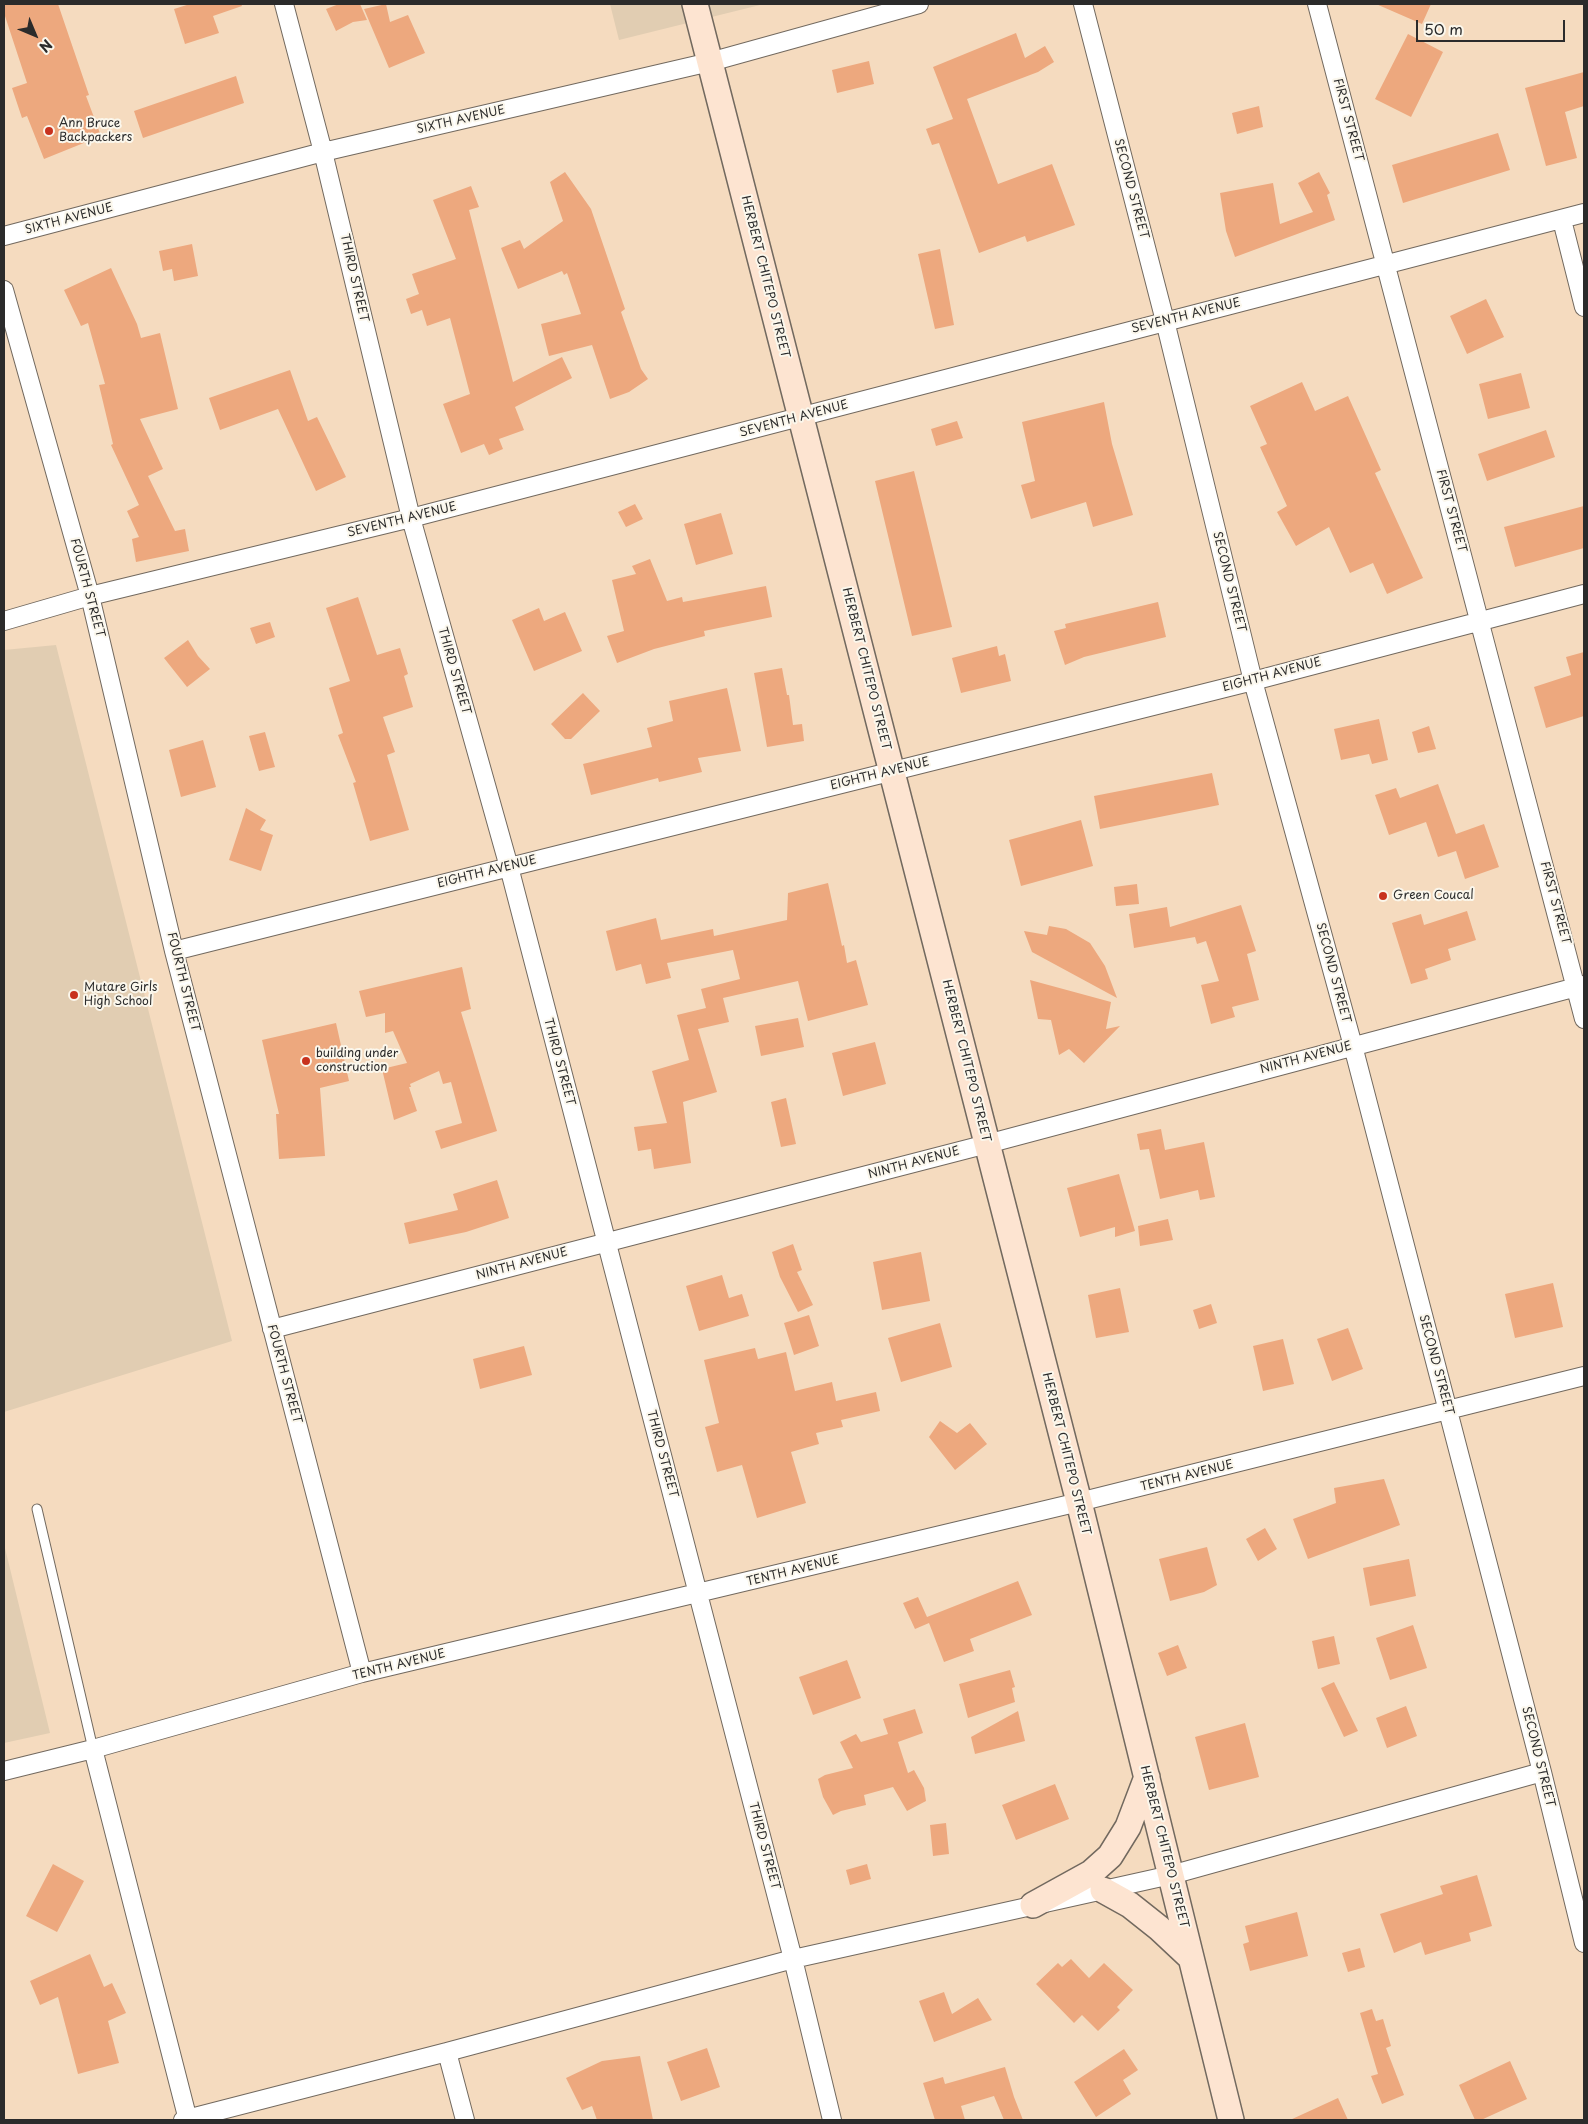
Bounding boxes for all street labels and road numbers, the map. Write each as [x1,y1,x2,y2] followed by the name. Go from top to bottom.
[1330,77,1366,163] street label: FIRST STREET
[415,103,507,137] street label: SIXTH AVENUE
[1111,137,1151,241] street label: SECOND STREET
[738,194,792,360] street label: HERBERT CHITEPO STREET
[24,200,114,238] street label: SIXTH AVENUE
[337,232,371,324] street label: THIRD STREET
[1130,295,1242,337] street label: SEVENTH AVENUE
[738,398,850,440] street label: SEVENTH AVENUE
[1433,468,1469,554] street label: FIRST STREET
[346,499,458,541] street label: SEVENTH AVENUE
[1210,530,1248,634] street label: SECOND STREET
[67,537,107,639] street label: FOURTH STREET
[839,586,893,752] street label: HERBERT CHITEPO STREET
[435,626,473,716] street label: THIRD STREET
[1221,655,1323,695] street label: EIGHTH AVENUE
[829,755,931,793] street label: EIGHTH AVENUE
[436,853,538,891] street label: EIGHTH AVENUE
[1537,860,1573,946] street label: FIRST STREET
[1313,921,1353,1025] street label: SECOND STREET
[164,931,202,1033] street label: FOURTH STREET
[939,978,993,1144] street label: HERBERT CHITEPO STREET
[540,1017,578,1107] street label: THIRD STREET
[1259,1039,1353,1077] street label: NINTH AVENUE
[867,1144,961,1182] street label: NINTH AVENUE
[475,1245,569,1283] street label: NINTH AVENUE
[1416,1313,1456,1417] street label: SECOND STREET
[264,1323,304,1425] street label: FOURTH STREET
[1039,1371,1093,1537] street label: HERBERT CHITEPO STREET
[643,1409,681,1499] street label: THIRD STREET
[1139,1458,1235,1494] street label: TENTH AVENUE
[745,1553,841,1589] street label: TENTH AVENUE
[351,1647,447,1683] street label: TENTH AVENUE
[1519,1705,1557,1809] street label: SECOND STREET
[1137,1764,1191,1930] street label: HERBERT CHITEPO STREET
[745,1801,783,1891] street label: THIRD STREET

